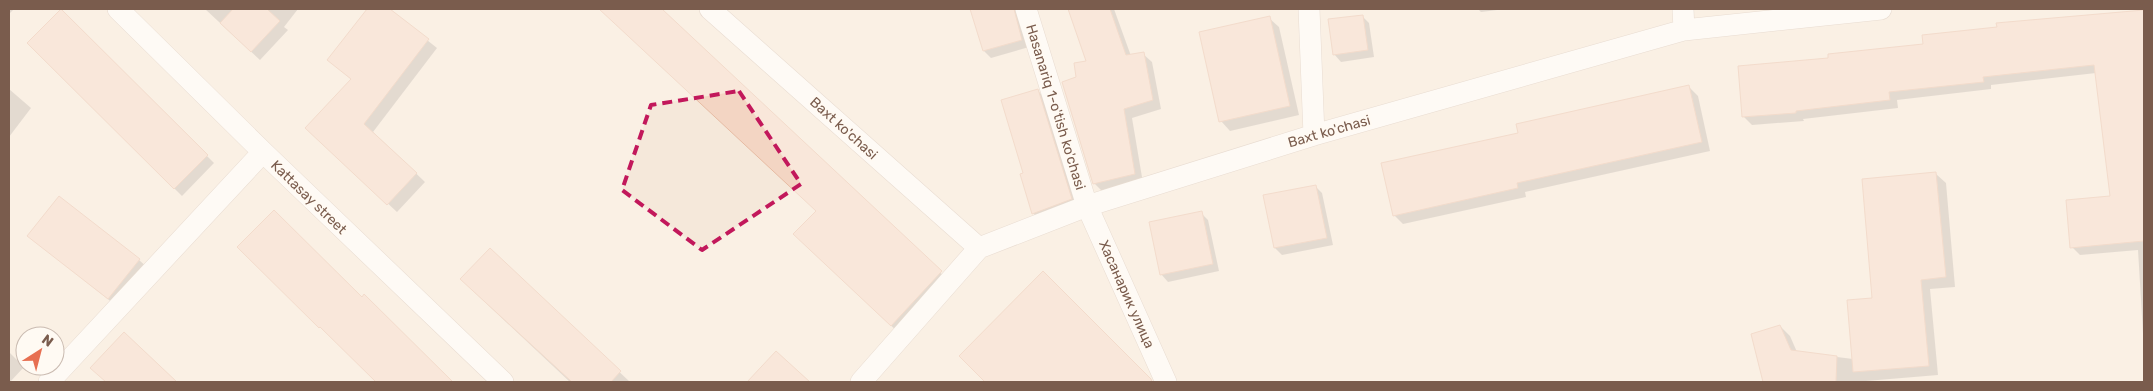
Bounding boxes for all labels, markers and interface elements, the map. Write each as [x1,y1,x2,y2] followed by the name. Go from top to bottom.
[1022,22,1089,192] street label: Hasanariq 1-o'tish ko'chasi
[806,94,881,163] street label: Baxt ko'chasi
[1286,112,1372,151] street label: Baxt ko'chasi
[267,157,351,238] street label: Kattasay street
[1095,238,1158,351] street label: Хасанарик улица
[15,326,65,376] north arrow
[38,331,56,351] text: N

